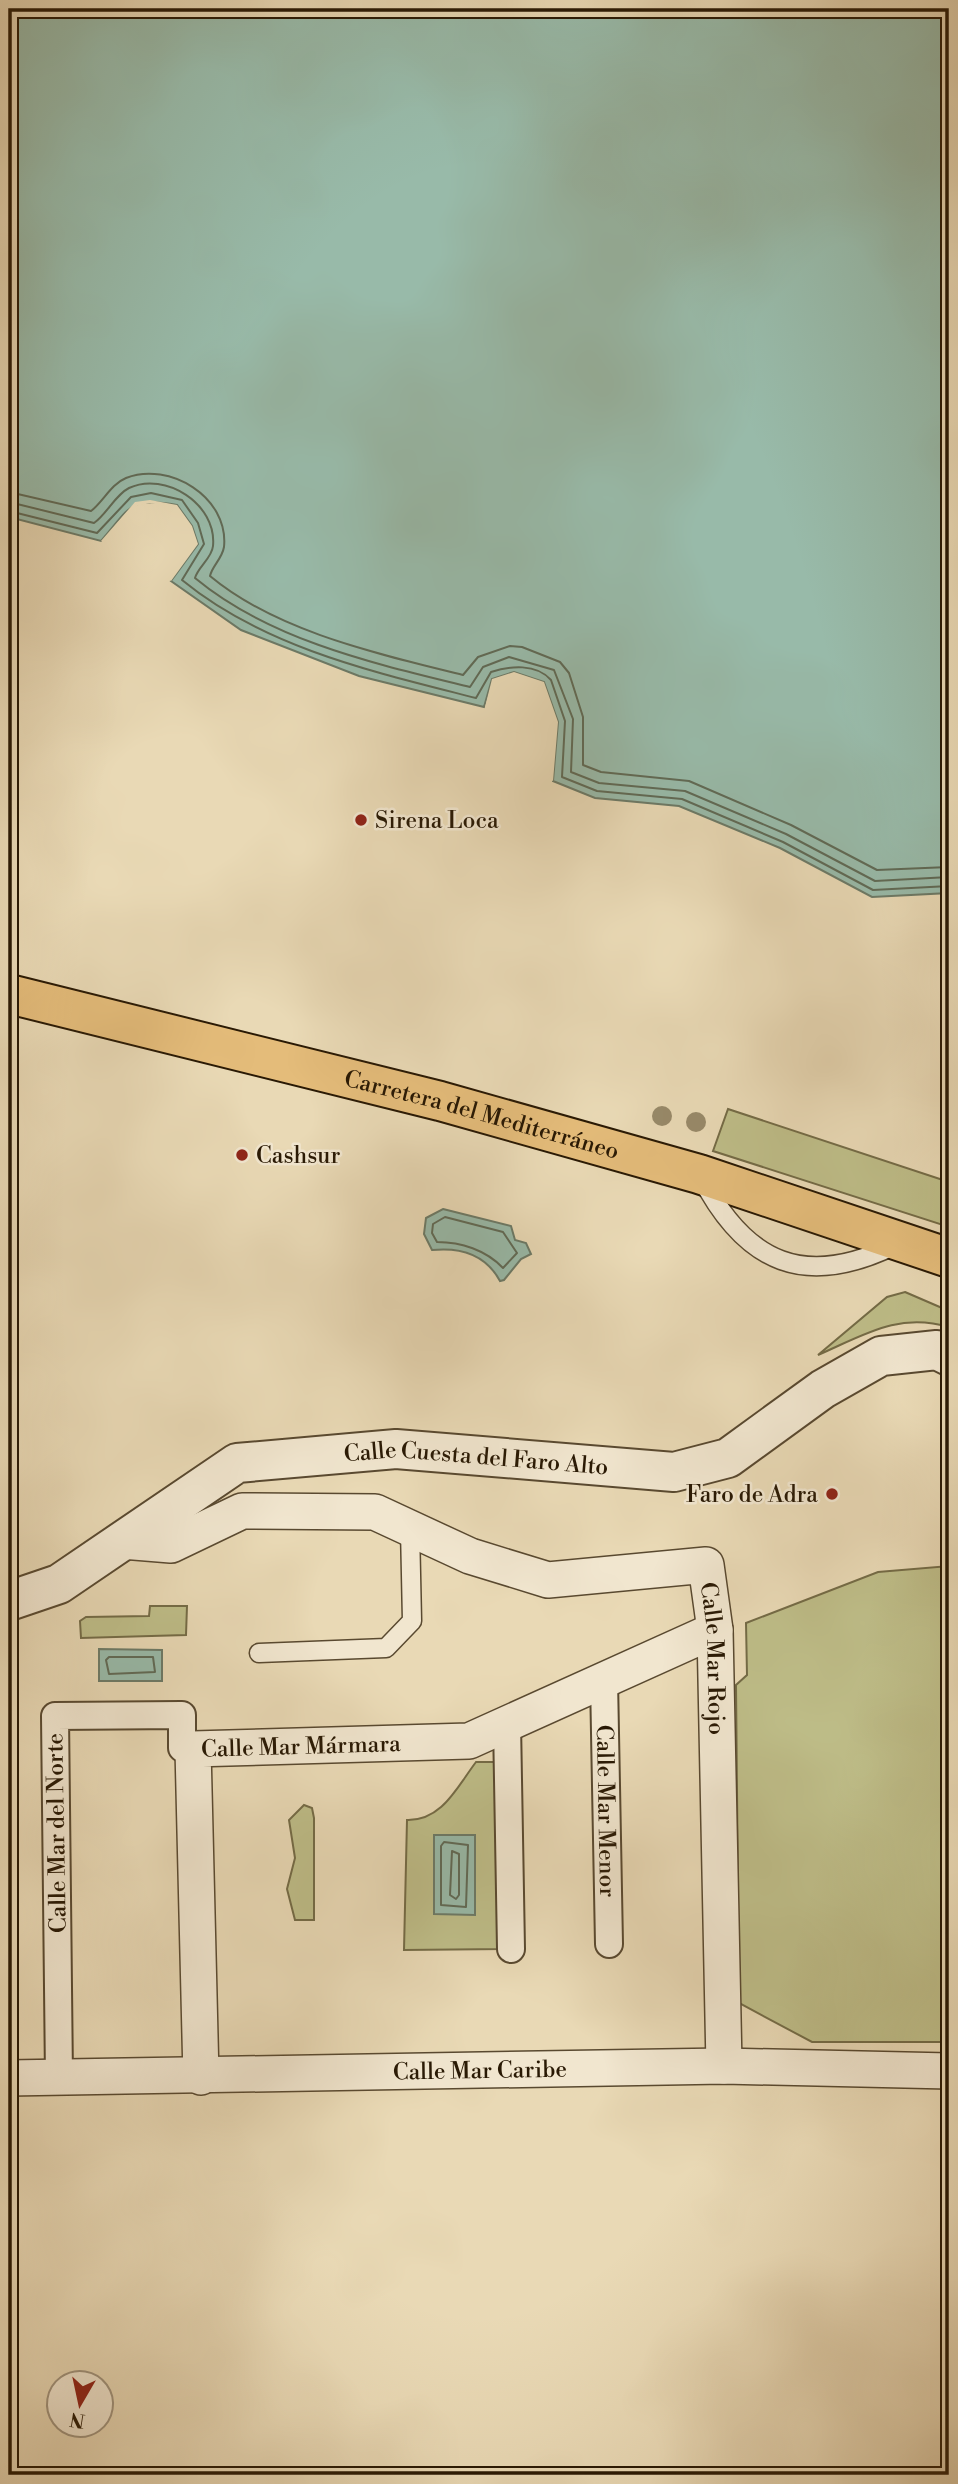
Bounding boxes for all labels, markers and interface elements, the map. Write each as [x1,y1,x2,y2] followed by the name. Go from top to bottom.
[375,807,499,835] place label: Sirena Loca
[353,812,369,828] marker: Sirena Loca
[341,1065,622,1166] street label: Carretera del Mediterráneo
[256,1142,340,1170] place label: Cashsur
[234,1147,250,1163] marker: Cashsur
[343,1436,609,1482] street label: Calle Cuesta del Faro Alto
[686,1481,818,1509] place label: Faro de Adra
[824,1486,840,1502] marker: Faro de Adra
[694,1580,730,1735] street label: Calle Mar Rojo
[590,1724,621,1898] street label: Calle Mar Menor
[201,1730,402,1764] street label: Calle Mar Mármara
[41,1733,73,1933] street label: Calle Mar del Norte
[393,2056,567,2087] street label: Calle Mar Caribe
[46,2368,116,2438] north arrow
[68,2407,87,2433] text: N

